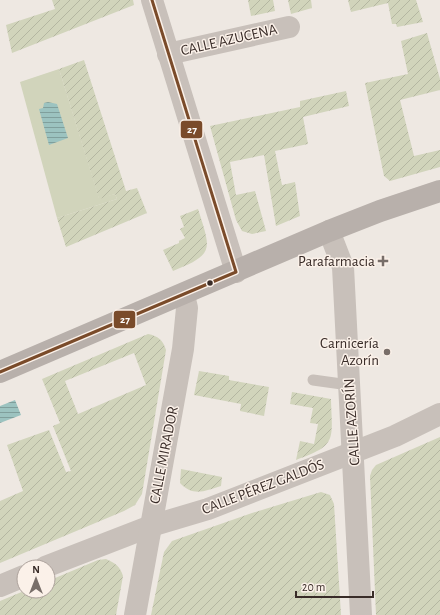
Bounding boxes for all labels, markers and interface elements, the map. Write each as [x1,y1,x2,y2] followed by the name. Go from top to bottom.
[179,22,279,58] street label: CALLE AZUCENA
[180,120,203,139] line badge: 27
[187,124,197,135] text: 27
[298,254,375,269] place label: Parafarmacia
[378,256,388,266] marker: Parafarmacia
[205,278,215,288] unlabelled marker
[113,310,136,329] line badge: 27
[120,314,130,325] text: 27
[320,336,379,368] place label: Carnicería Azorín
[382,347,392,357] marker: Carnicería Azorín
[339,378,363,466] street label: CALLE AZORÍN
[147,405,181,505] street label: CALLE MIRADOR
[199,455,326,517] street label: CALLE PÉREZ GALDÓS
[16,559,56,599] north arrow
[32,564,40,575] text: N
[296,573,373,599] scale bar
[302,581,325,593] text: 20 m

